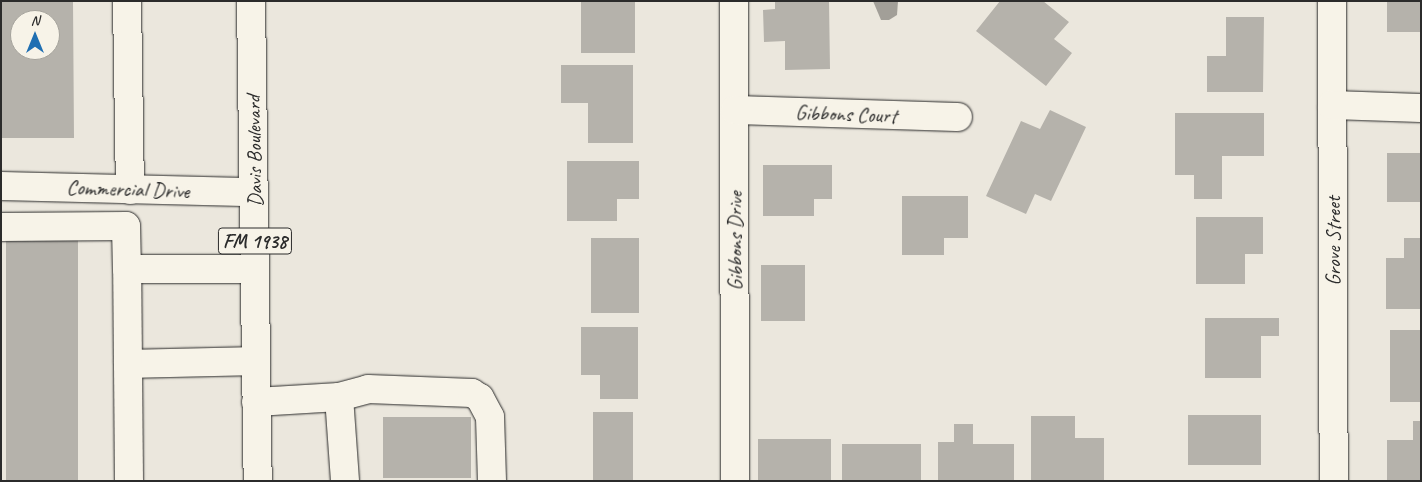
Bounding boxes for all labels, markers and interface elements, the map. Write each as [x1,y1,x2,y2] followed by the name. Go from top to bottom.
[10,10,60,60] north arrow
[31,12,39,29] text: N
[240,95,268,207] street label: Davis Boulevard
[795,100,897,128] street label: Gibbons Court
[66,174,190,204] street label: Commercial Drive
[722,191,748,291] street label: Gibbons Drive
[1320,196,1346,286] street label: Grove Street
[218,224,292,258] road number: FM 1938

